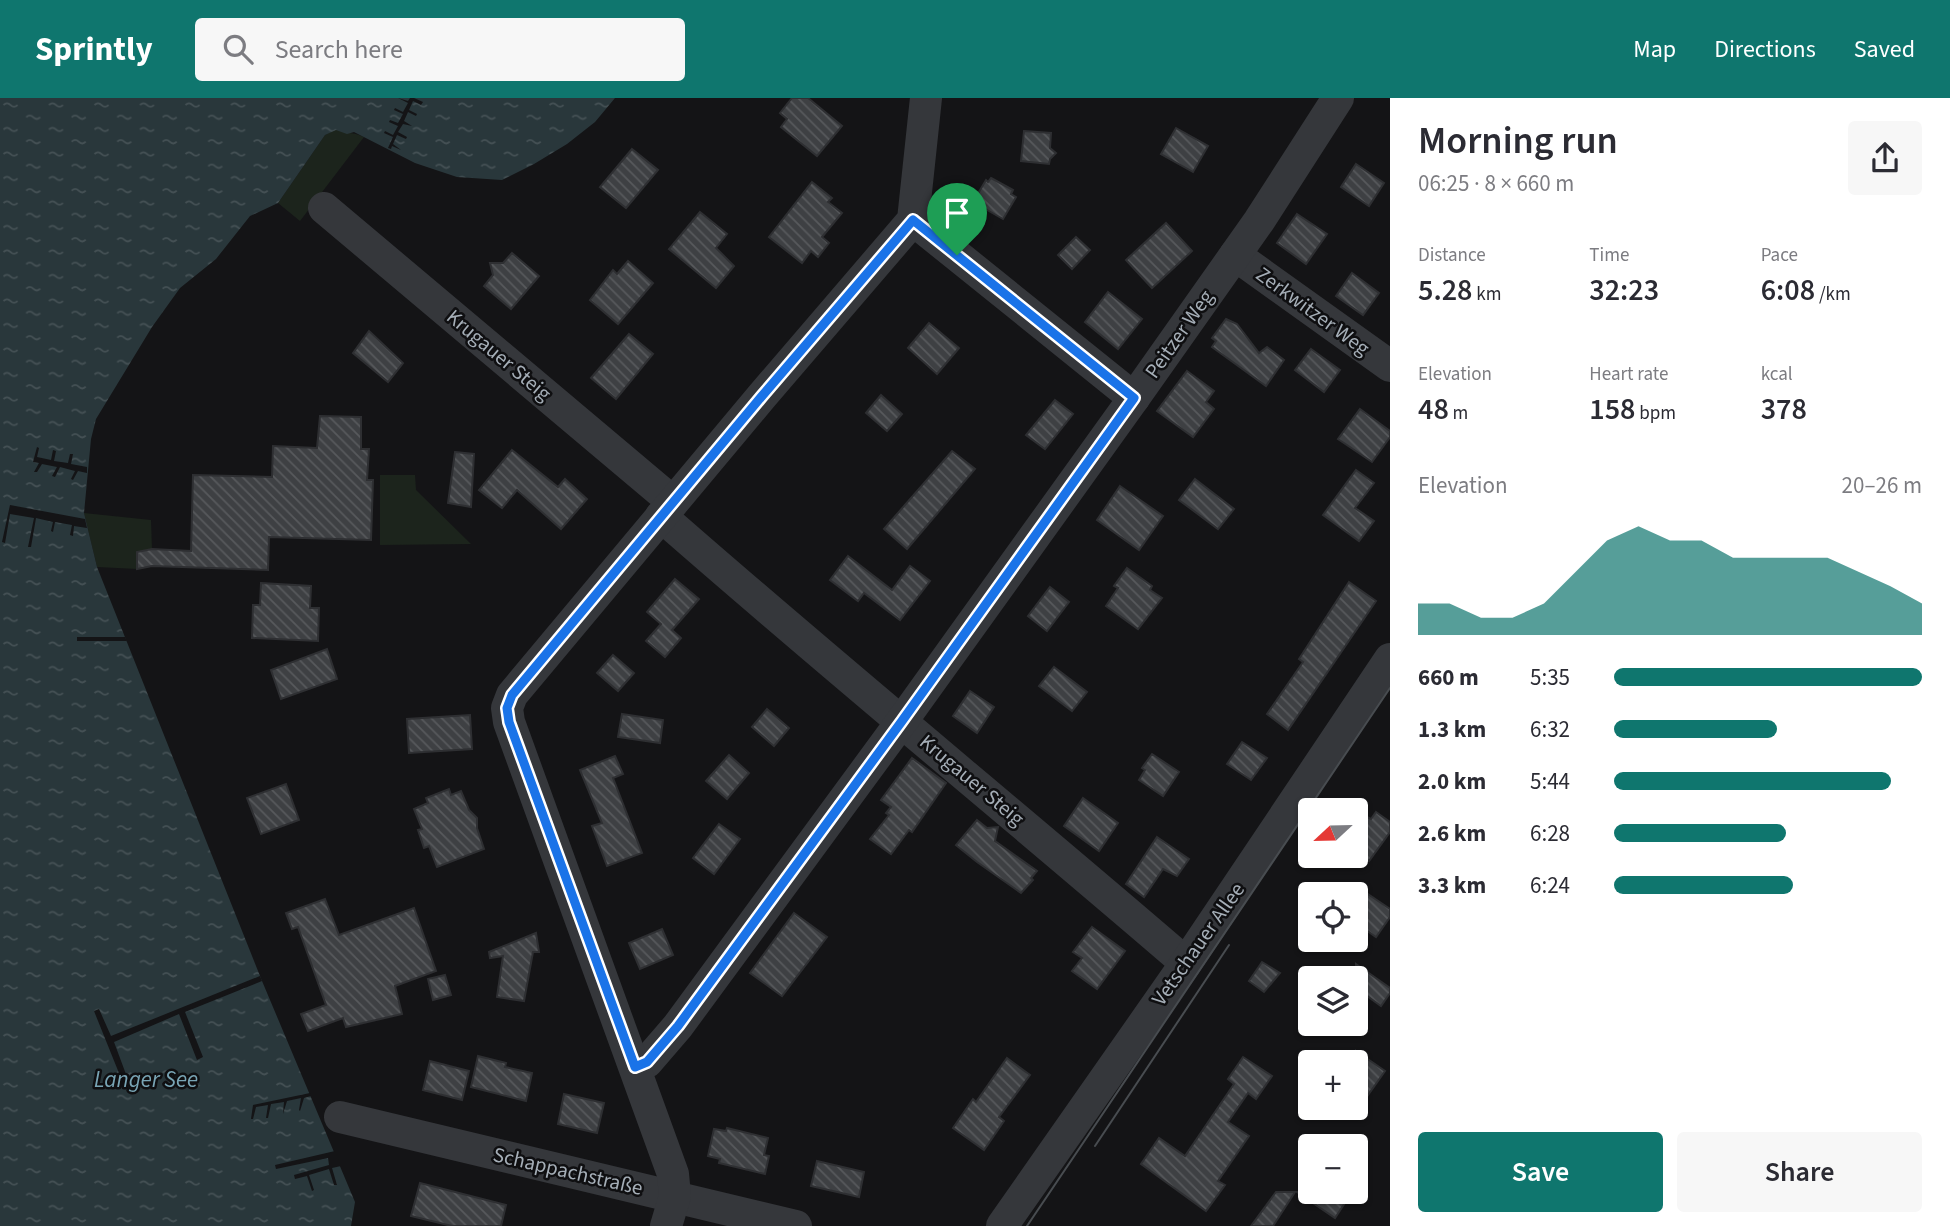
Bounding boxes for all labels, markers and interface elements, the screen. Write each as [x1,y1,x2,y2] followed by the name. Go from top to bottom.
[195,18,685,81] search box
[35,26,153,73] text: Sprintly
[219,30,257,68] icon: search
[275,31,403,68] text: Search here
[1633,32,1676,67] text: Map
[1714,32,1816,67] text: Directions
[1854,32,1915,67] text: Saved
[1418,114,1618,168] text: Morning run
[1848,121,1922,195] button: share
[1418,167,1574,200] text: 06:25 · 8 × 660 m
[927,183,987,255] pin
[938,194,976,232] icon: arrive
[1418,242,1486,269] text: Distance
[1589,242,1629,269] text: Time
[1761,242,1798,269] text: Pace
[1250,259,1376,363] street label: Zerkwitzer Weg
[1418,269,1472,312] text: 5.28
[1589,269,1659,312] text: 32:23
[1761,269,1815,312] text: 6:08
[1472,281,1501,308] text: km
[1815,281,1851,308] text: /km
[1137,283,1221,384] street label: Peitzer Weg
[440,302,558,408] street label: Krugauer Steig
[1418,361,1492,388] text: Elevation
[1589,361,1668,388] text: Heart rate
[1761,361,1793,388] text: kcal
[1418,388,1449,431] text: 48
[1589,388,1636,431] text: 158
[1761,388,1807,431] text: 378
[1449,400,1468,427] text: m
[1636,400,1676,427] text: bpm
[1418,469,1508,502] text: Elevation
[1842,469,1922,502] text: 20–26 m
[1418,661,1479,694] text: 660 m
[1530,661,1570,694] text: 5:35
[1418,713,1486,746] text: 1.3 km
[1530,713,1570,746] text: 6:32
[913,727,1031,833] street label: Krugauer Steig
[1418,765,1486,798] text: 2.0 km
[1530,765,1570,798] text: 5:44
[1298,798,1368,868] north arrow
[1298,798,1368,1204] map controls
[1418,817,1486,850] text: 2.6 km
[1530,817,1570,850] text: 6:28
[1418,869,1486,902] text: 3.3 km
[1530,869,1570,902] text: 6:24
[1144,876,1252,1012] street label: Vetschauer Allee
[1298,882,1368,952] button: locate
[1298,966,1368,1036] button: layers
[1298,1050,1368,1120] button: +
[94,1063,198,1096] water label: Langer See
[1418,1132,1663,1212] button: Save
[1677,1132,1922,1212] button: Share
[1298,1134,1368,1204] button: −
[490,1139,646,1203] street label: Schappachstraße

